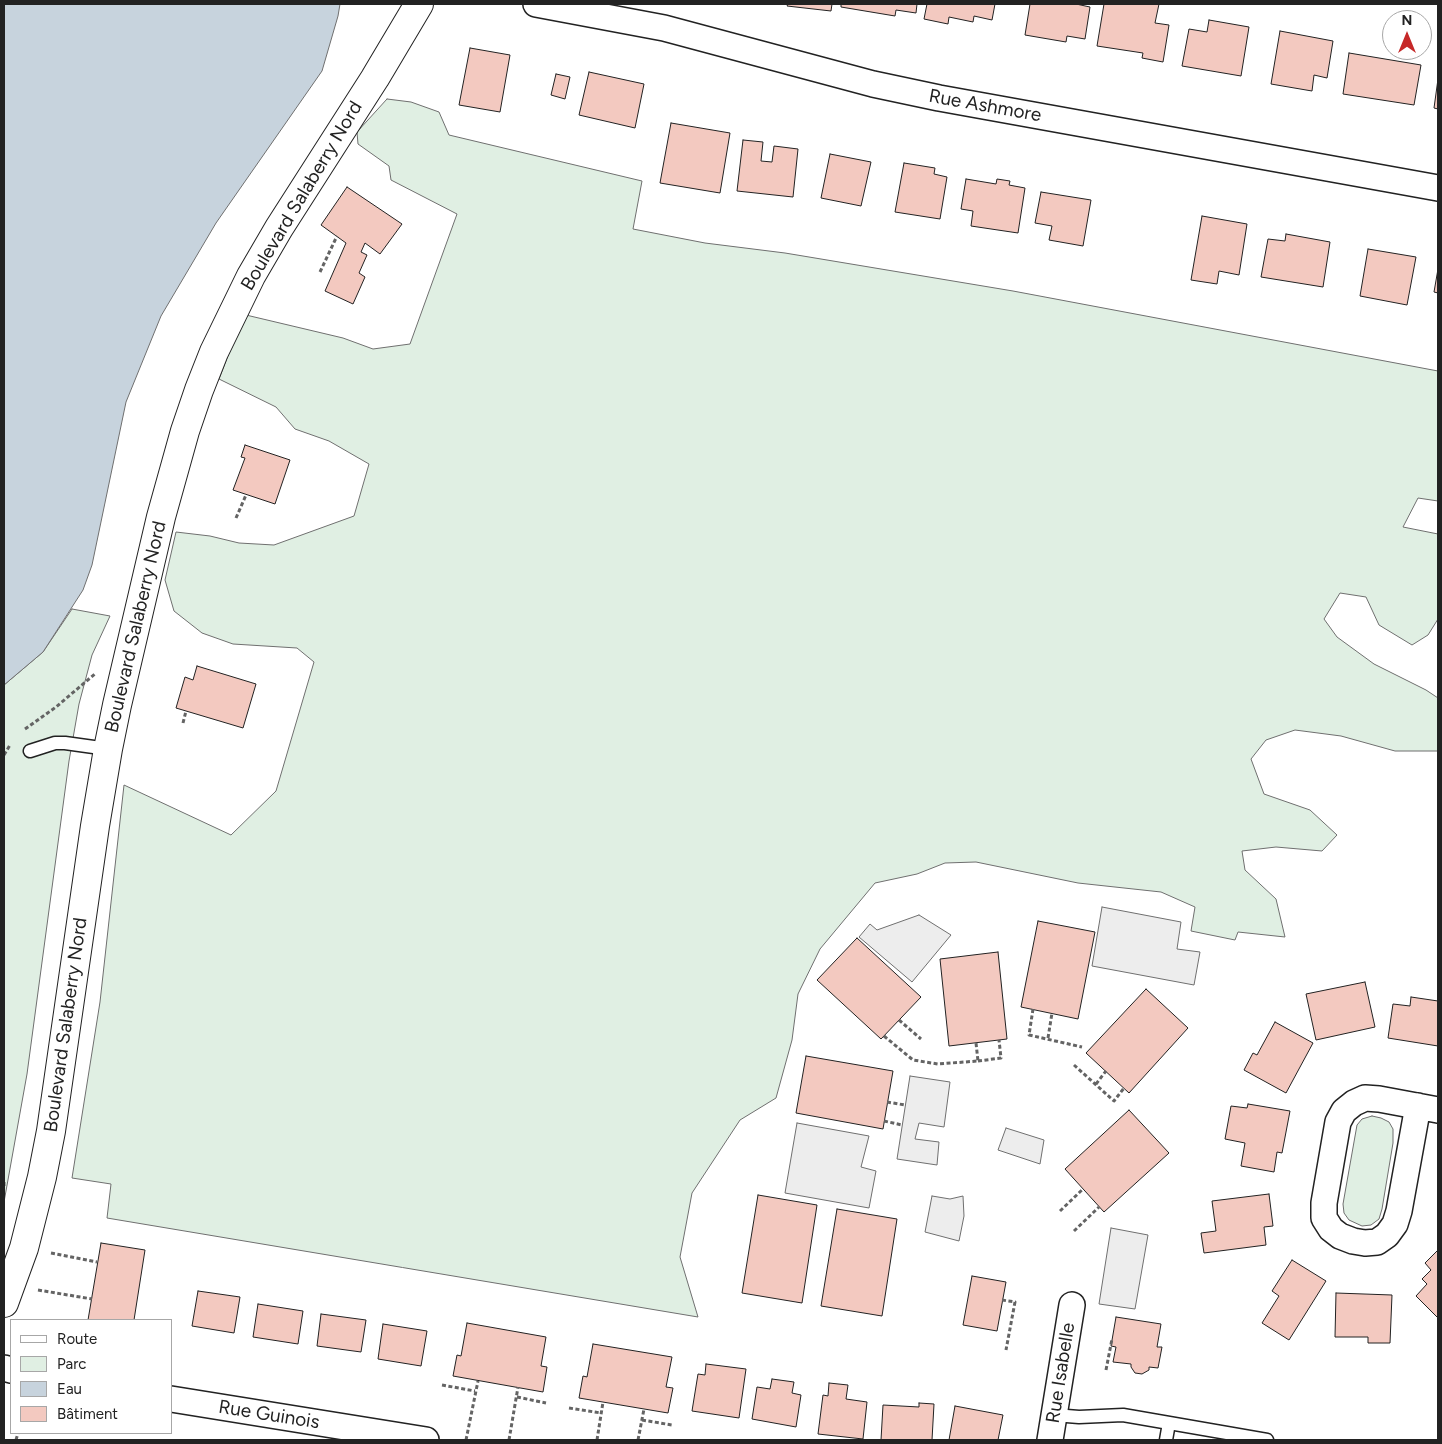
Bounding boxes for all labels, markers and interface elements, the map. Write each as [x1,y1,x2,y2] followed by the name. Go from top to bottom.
[1382,10,1432,60] north arrow
[1402,12,1412,29] text: N
[927,85,1043,127] street label: Rue Ashmore
[236,97,368,295] street label: Boulevard Salaberry Nord
[101,519,171,735] street label: Boulevard Salaberry Nord
[40,916,92,1134] street label: Boulevard Salaberry Nord
[10,1319,172,1434] legend
[1042,1321,1080,1425] street label: Rue Isabelle
[57,1330,97,1348] text: Route
[57,1355,86,1373] text: Parc
[57,1380,82,1398] text: Eau
[217,1396,321,1434] street label: Rue Guinois
[57,1405,118,1423] text: Bâtiment

